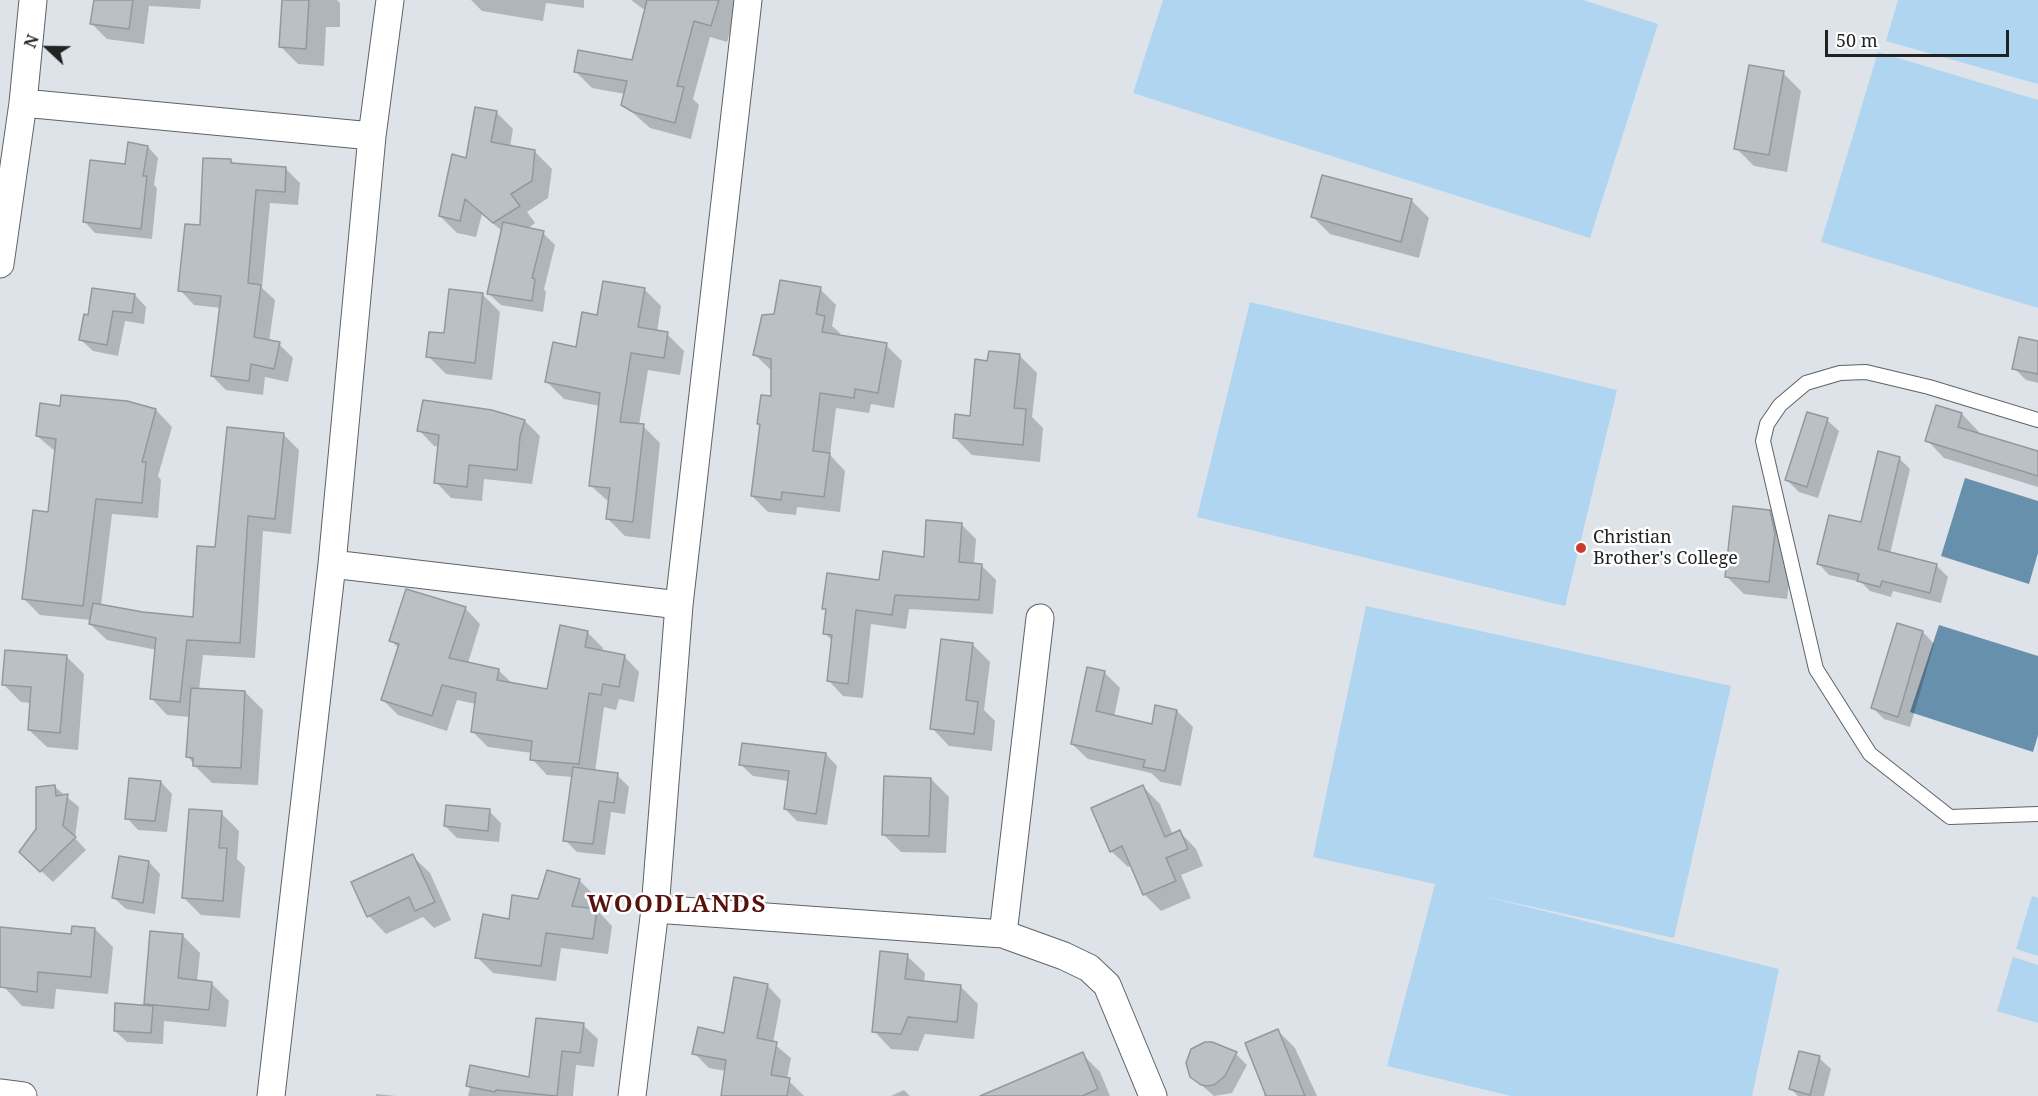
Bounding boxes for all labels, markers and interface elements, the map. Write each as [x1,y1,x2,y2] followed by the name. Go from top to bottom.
[18,18,78,78] north arrow
[1828,18,2012,56] scale bar
[1836,28,1878,52] text: 50 m
[19,31,44,51] text: N
[1593,527,1738,570] place label: Christian Brother's College
[1574,541,1588,555] marker: Christian Brother's College
[587,891,767,919] district label: WOODLANDS

